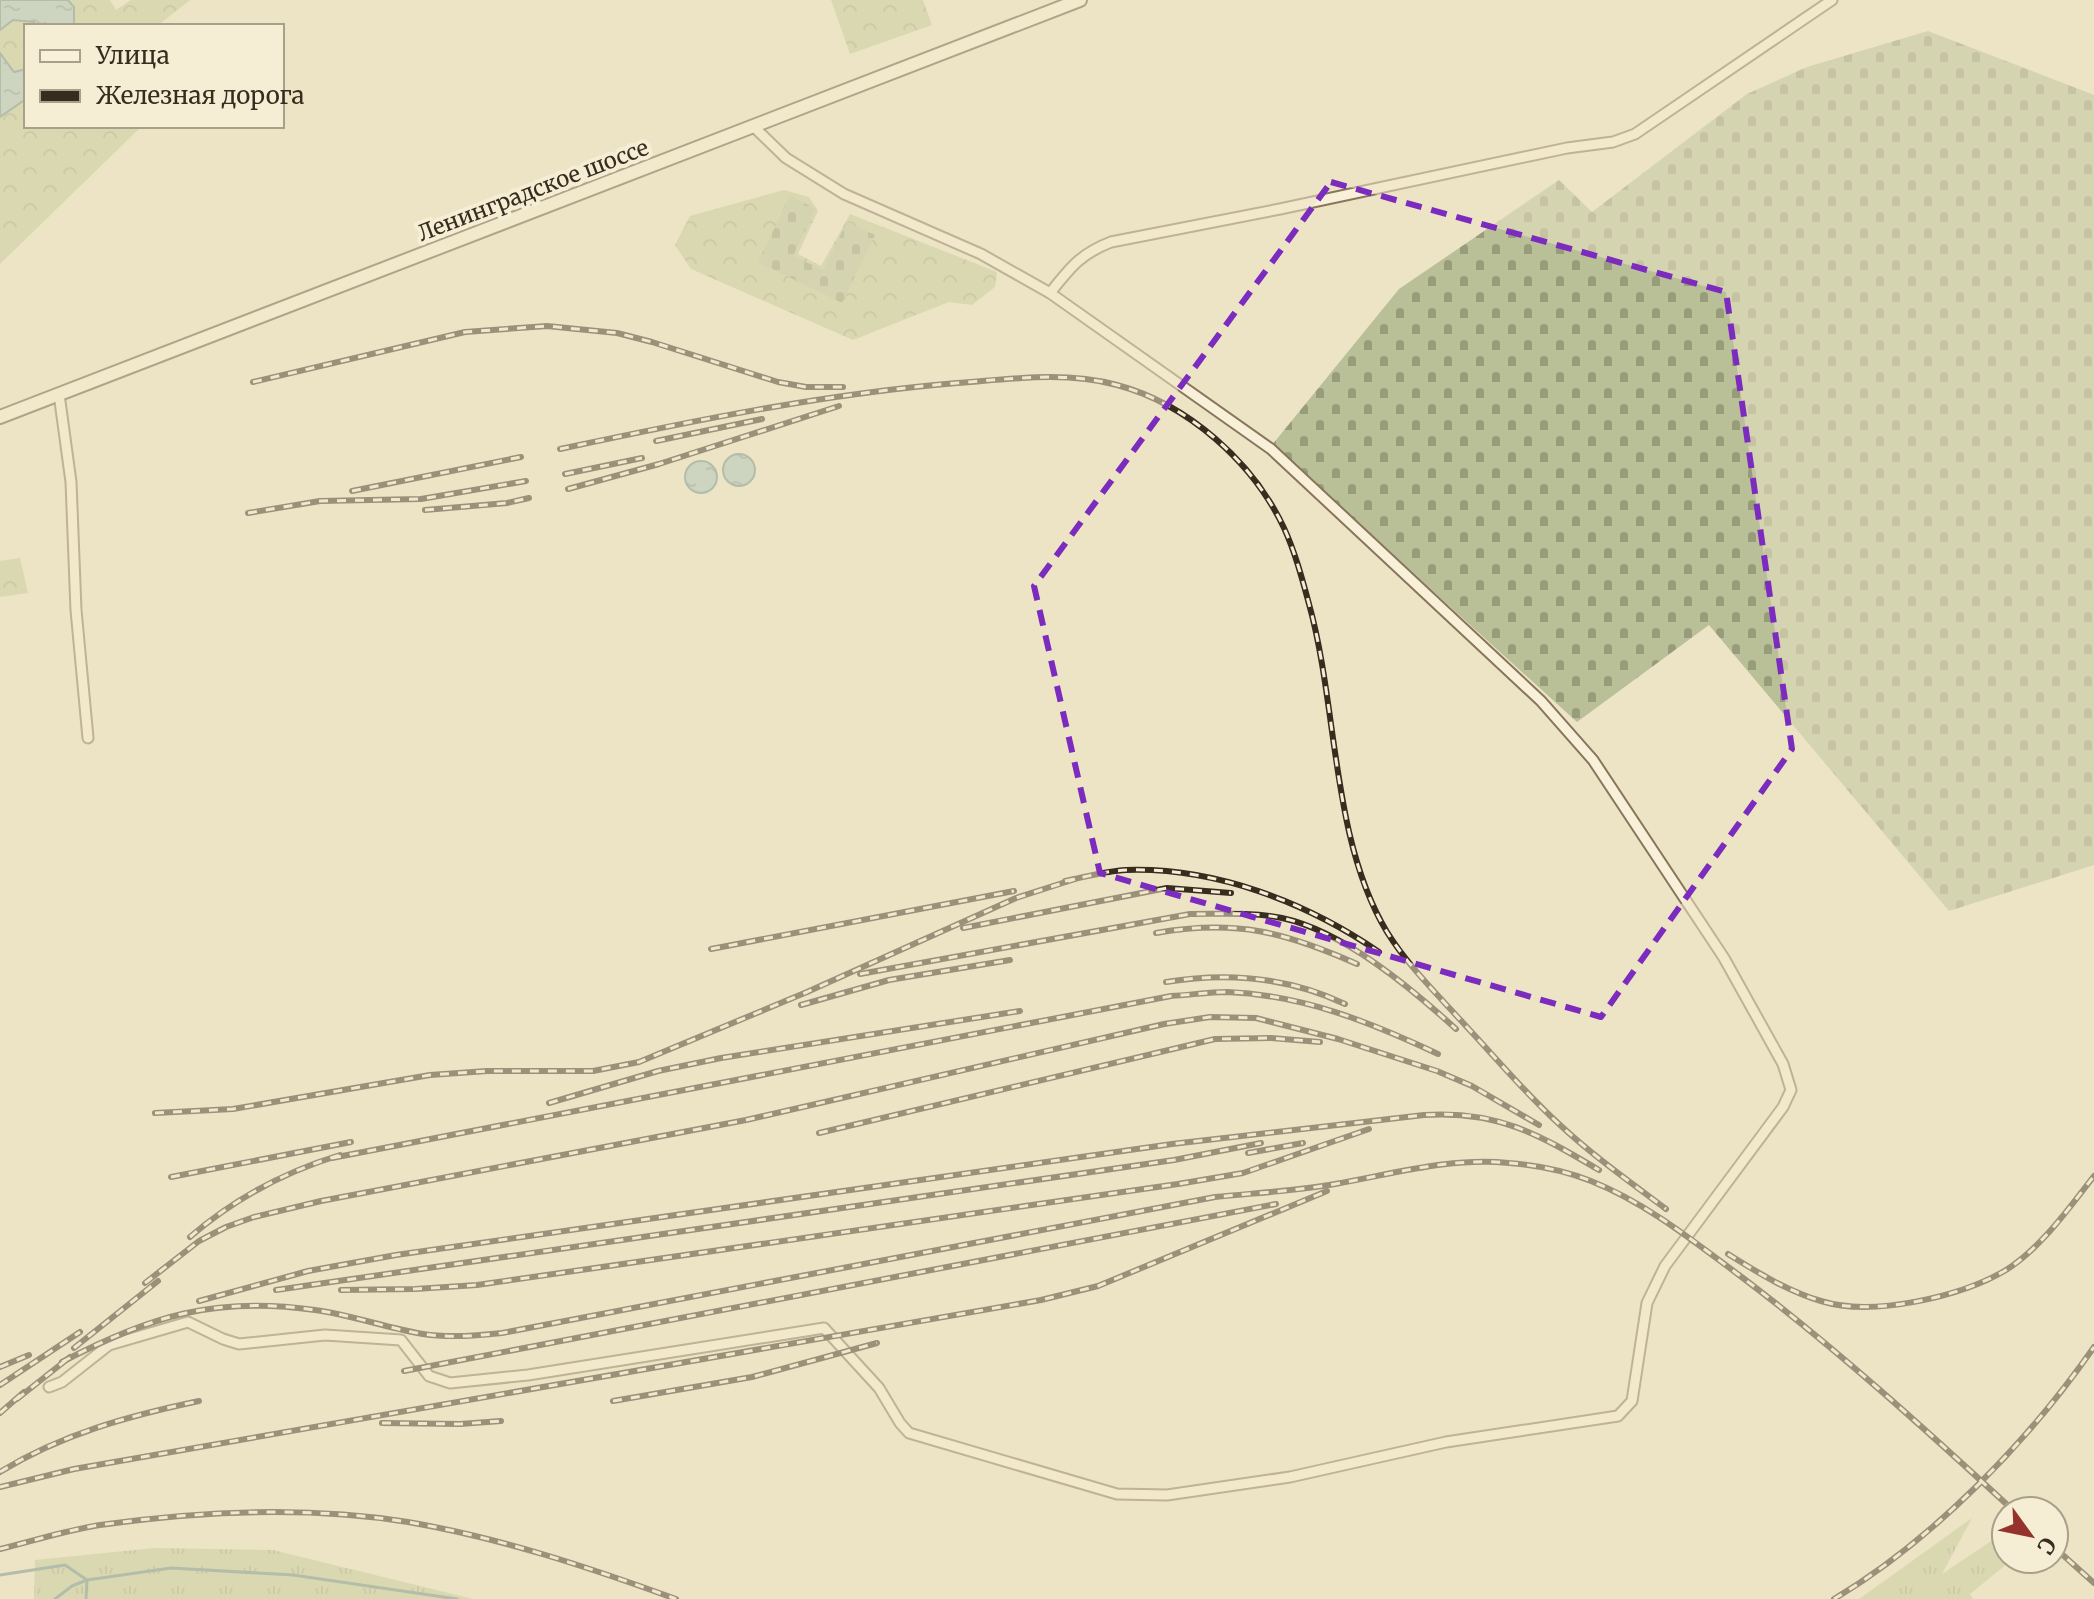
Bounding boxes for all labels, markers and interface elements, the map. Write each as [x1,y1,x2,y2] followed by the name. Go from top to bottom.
[24,24,284,128] legend
[95,40,170,71] text: Улица
[96,80,304,111] text: Железная дорога
[414,133,652,247] street label: Ленинградское шоссе
[1990,1495,2070,1575] north arrow
[2031,1532,2062,1560] text: С

